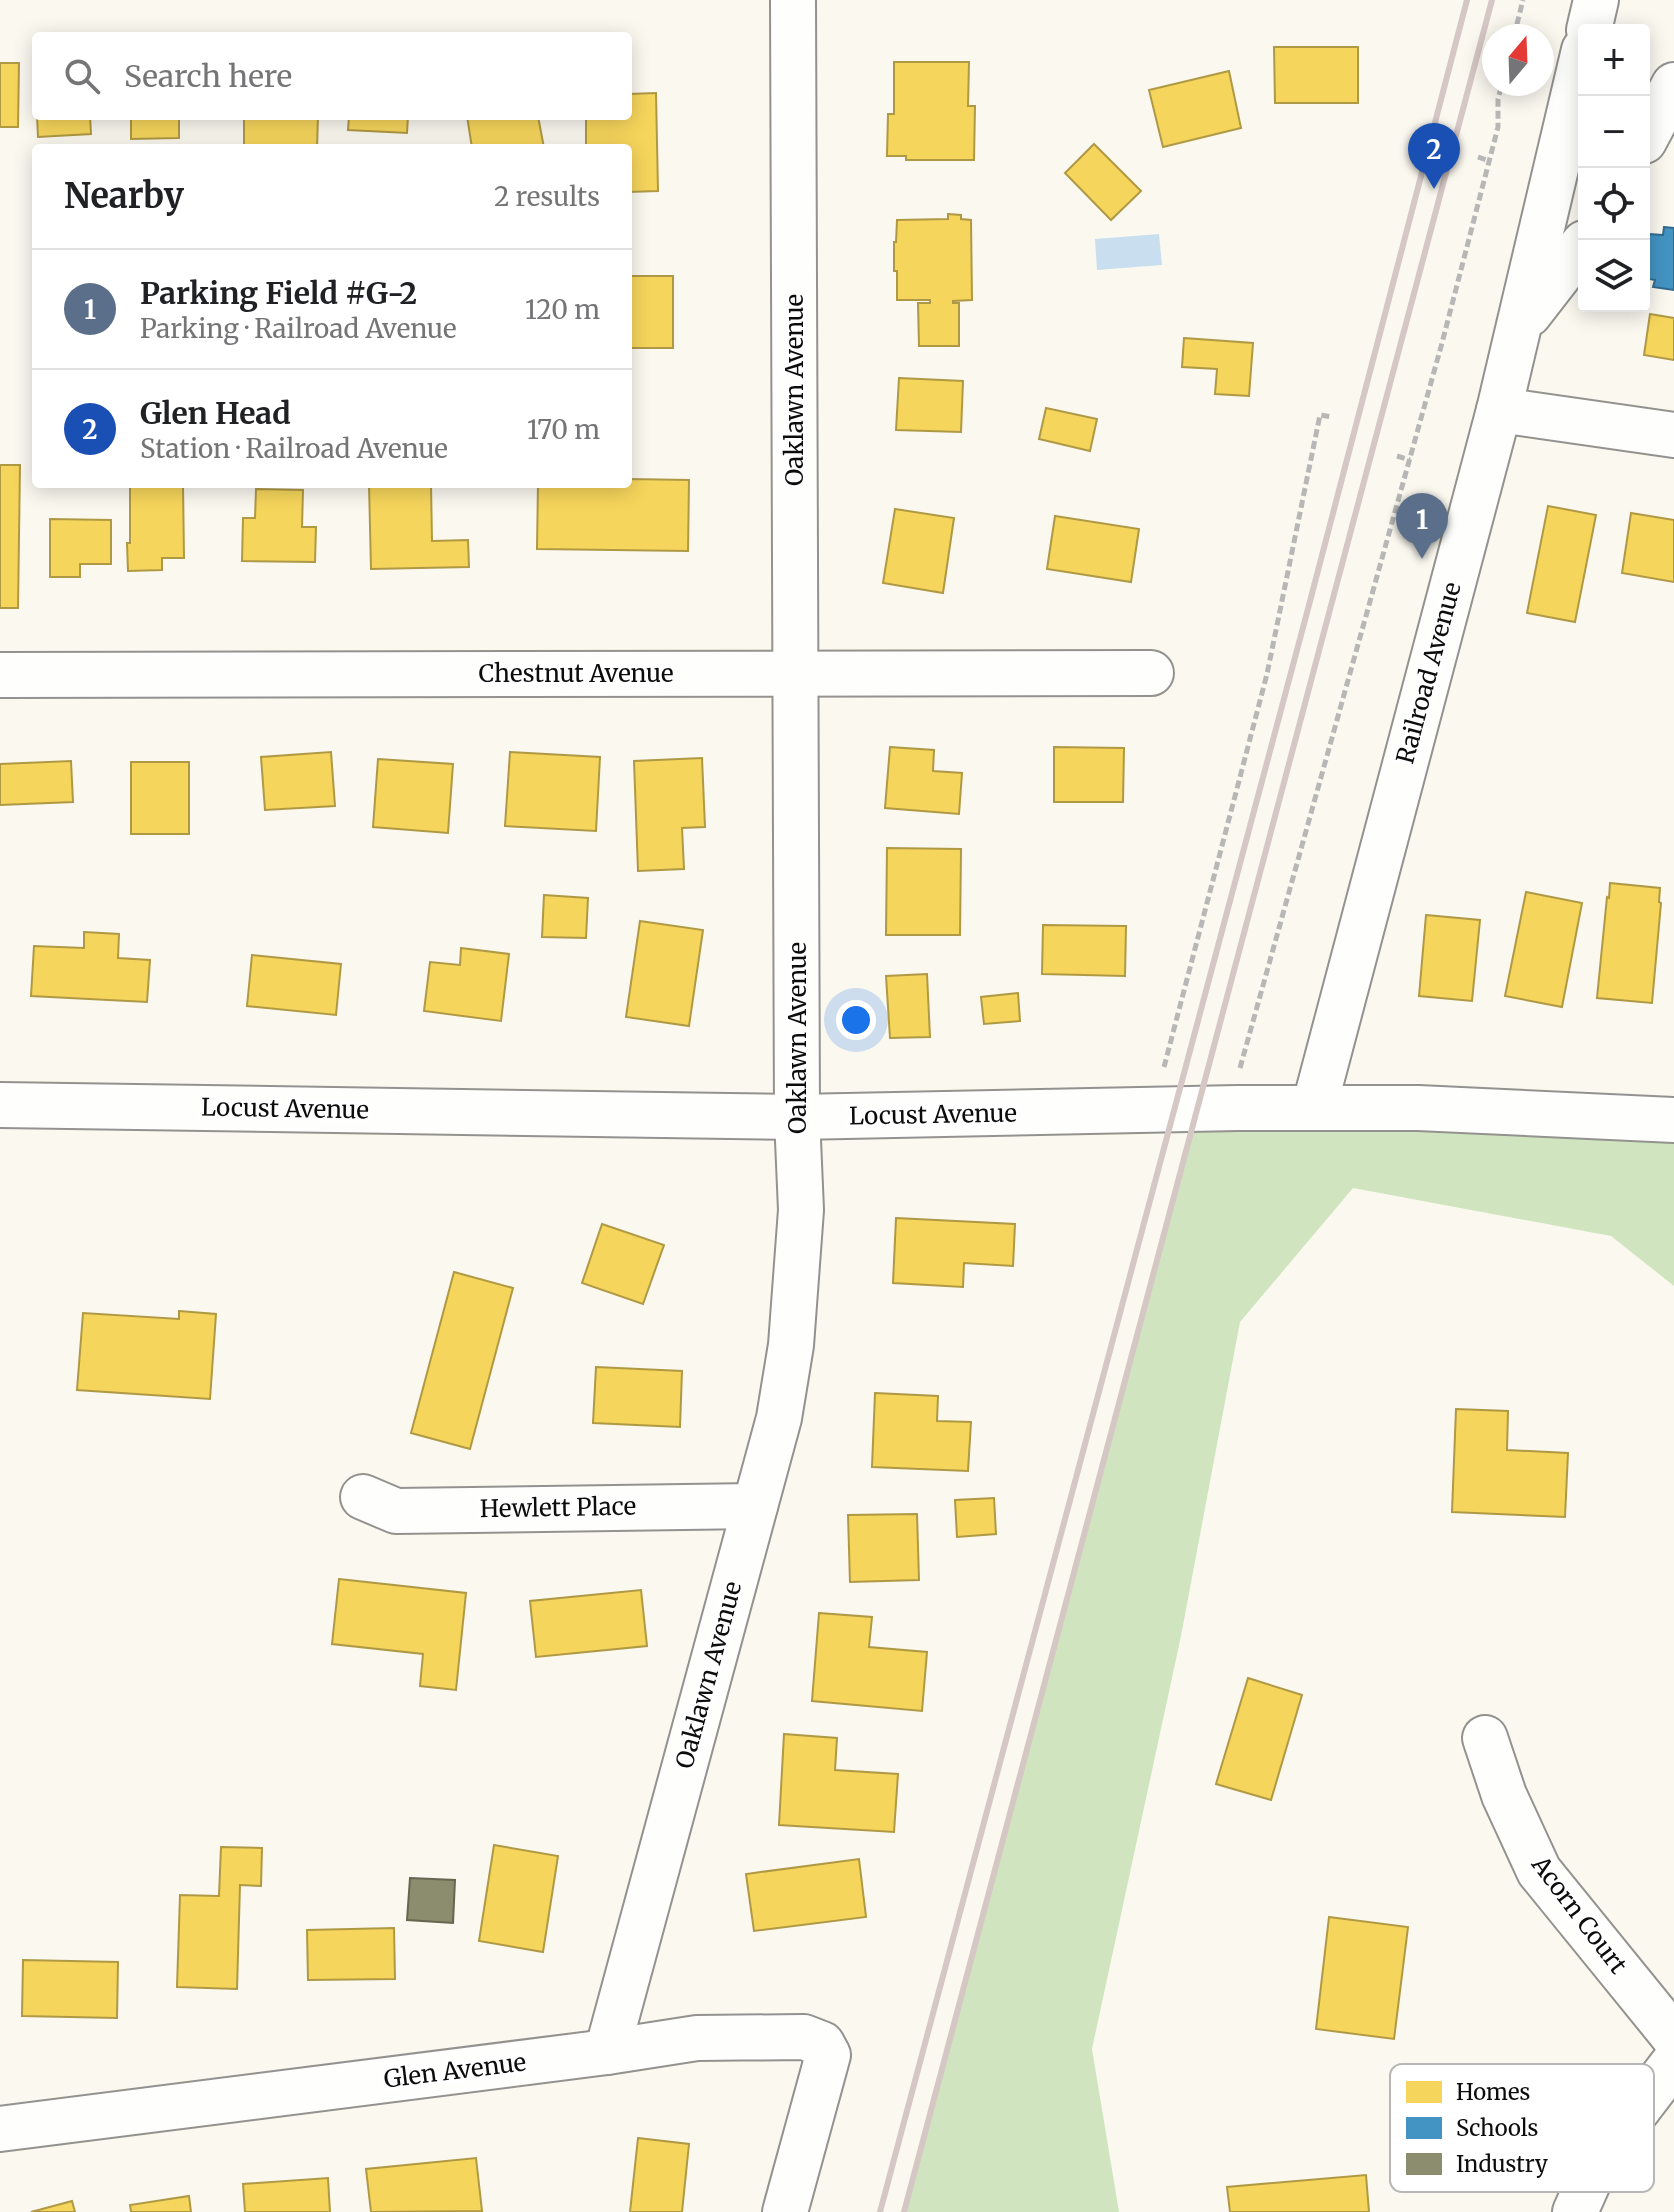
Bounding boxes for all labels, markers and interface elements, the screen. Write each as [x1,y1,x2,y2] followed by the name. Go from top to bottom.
[1482,24,1554,96] north arrow
[1578,24,1650,312] map controls
[1578,24,1650,96] button: +
[32,32,632,120] search box
[60,54,104,98] icon: search
[124,57,292,95] text: Search here
[1578,96,1650,168] button: −
[1408,123,1460,189] pin: 2
[1578,168,1650,240] button: locate
[64,175,184,217] text: Nearby
[494,180,600,213] text: 2 results
[1578,240,1650,312] button: layers
[140,274,417,312] text: Parking Field #G-2
[84,293,96,326] text: 1
[525,293,600,326] text: 120 m
[779,294,810,486] street label: Oaklawn Avenue
[140,312,457,345] text: Parking · Railroad Avenue
[140,394,291,432] text: Glen Head
[82,413,98,446] text: 2
[527,413,600,446] text: 170 m
[140,432,448,465] text: Station · Railroad Avenue
[1396,493,1448,559] pin: 1
[1389,579,1468,767] street label: Railroad Avenue
[479,658,673,689] street label: Chestnut Avenue
[782,942,813,1134] street label: Oaklawn Avenue
[836,1000,876,1040] your location
[201,1092,369,1125] street label: Locust Avenue
[849,1098,1017,1131] street label: Locust Avenue
[480,1491,636,1524] street label: Hewlett Place
[669,1578,748,1772] street label: Oaklawn Avenue
[1524,1849,1634,1980] street label: Acorn Court
[382,2046,528,2095] street label: Glen Avenue
[1390,2064,1654,2192] legend
[1456,2078,1530,2106] text: Homes
[1456,2114,1538,2142] text: Schools
[1456,2150,1548,2178] text: Industry

